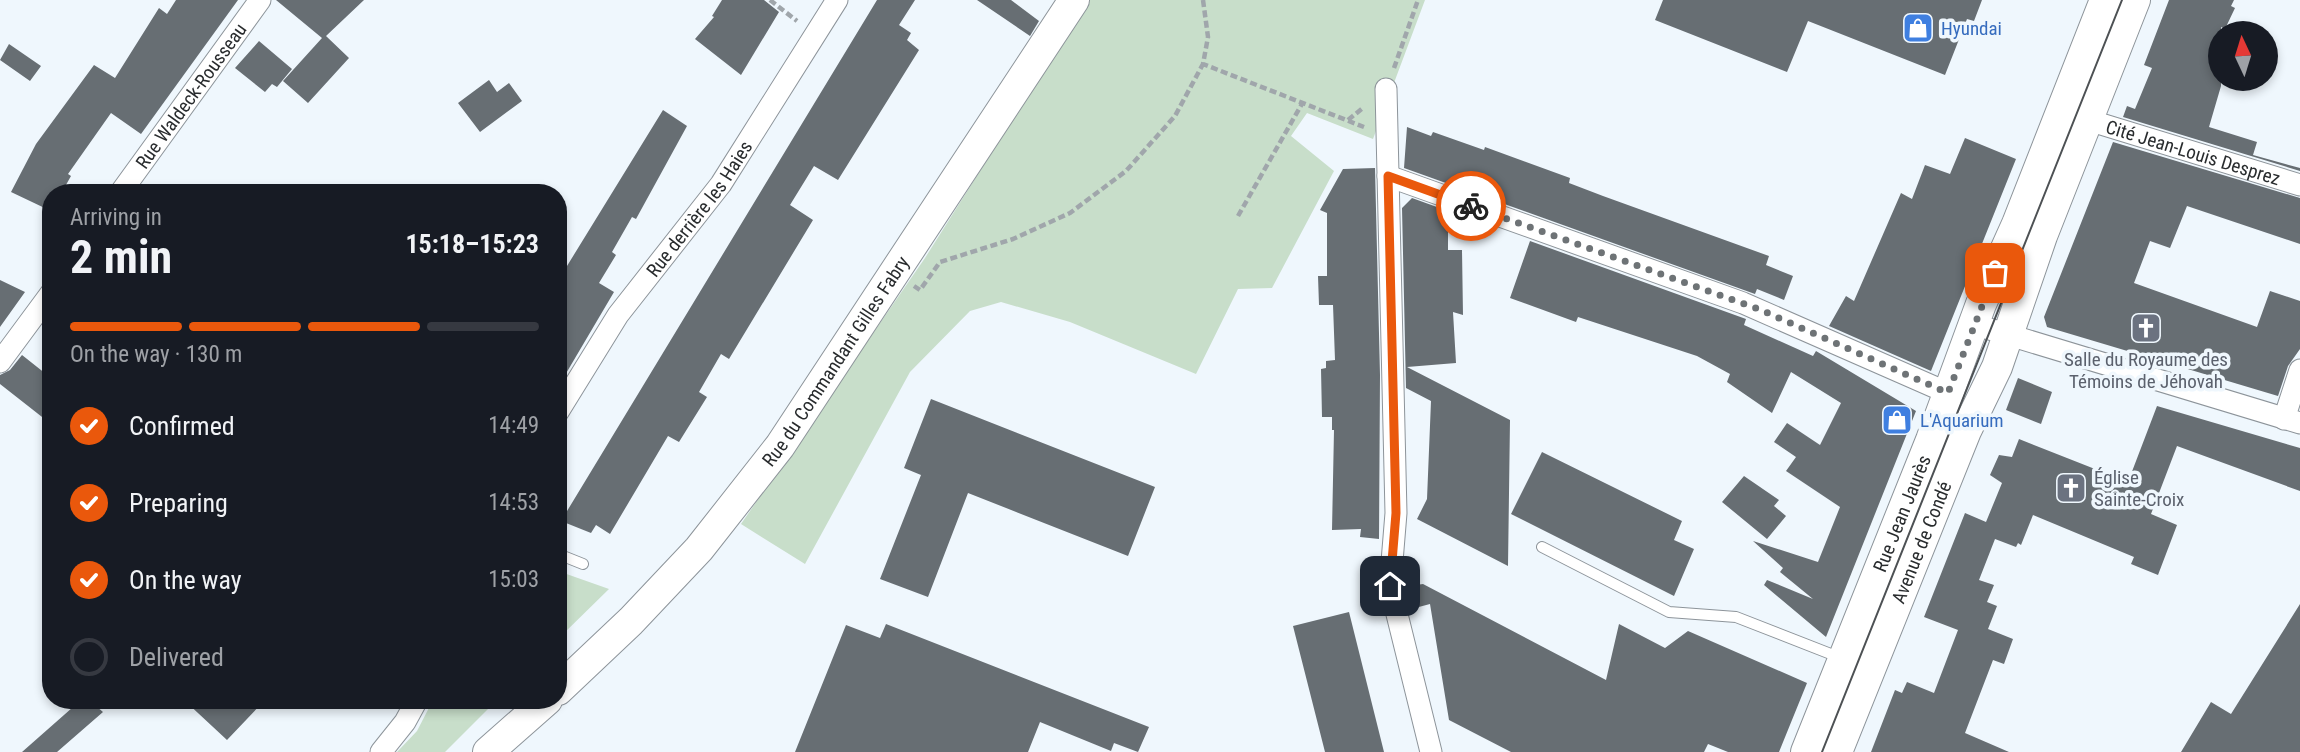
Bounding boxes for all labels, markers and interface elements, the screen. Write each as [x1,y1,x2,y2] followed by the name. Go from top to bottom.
[1901,11,1935,45] shop icon: Hyundai
[1941,17,2002,40] place label: Hyundai
[131,19,252,173] street label: Rue Waldeck-Rousseau
[2208,21,2278,91] north arrow
[2208,21,2278,91] map controls
[2103,115,2283,190] street label: Cité Jean-Louis Desprez
[641,136,757,282] street label: Rue derrière les Haies
[1436,171,1506,241] courier
[1452,187,1490,225] icon: bike
[70,204,162,231] text: Arriving in
[405,229,539,259] text: 15:18–15:23
[70,230,172,284] text: 2 min
[1965,243,2025,303] pin
[757,252,914,471] street label: Rue du Commandant Gilles Fabry
[1976,254,2014,292] icon: bag
[2129,311,2163,345] church icon: Salle du Royaume des Témoins de Jéhovah
[70,341,242,368] text: On the way · 130 m
[2064,348,2228,393] place label: Salle du Royaume des Témoins de Jéhovah
[1880,403,1914,437] shop icon: L'Aquarium
[70,407,108,445] icon: check
[1920,409,2004,432] place label: L'Aquarium
[129,411,235,441] text: Confirmed
[488,412,539,439] text: 14:49
[1868,452,1936,575] street label: Rue Jean Jaurès
[2094,466,2184,511] place label: Église Sainte-Croix
[2054,471,2088,505] church icon: Église Sainte-Croix
[1887,478,1957,607] street label: Avenue de Condé
[70,484,108,522] icon: check
[129,488,228,518] text: Preparing
[488,489,539,516] text: 14:53
[1360,556,1420,616] pin
[70,561,108,599] icon: check
[129,565,242,595] text: On the way
[488,566,539,593] text: 15:03
[1371,567,1409,605] icon: home
[129,642,224,672] text: Delivered

